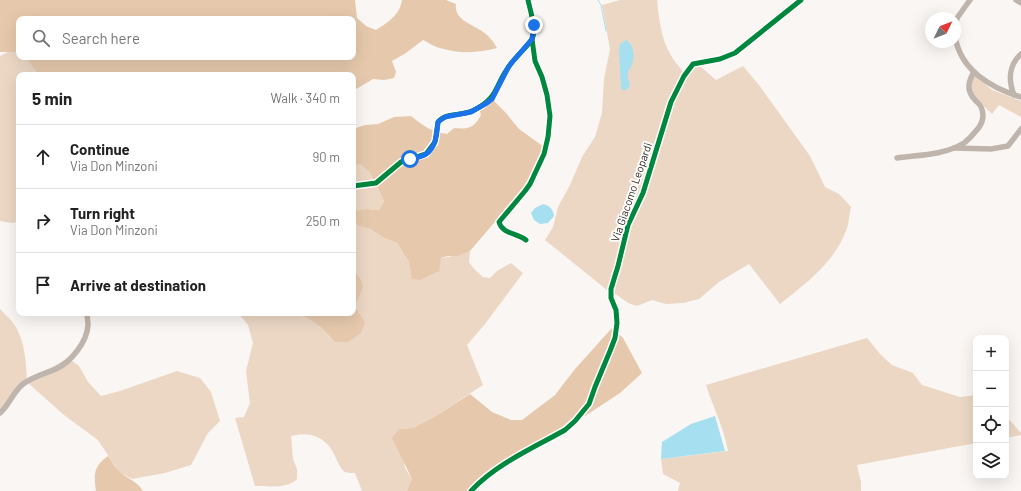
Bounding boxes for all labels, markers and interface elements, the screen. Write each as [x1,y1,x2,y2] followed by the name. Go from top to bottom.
[925,12,961,48] north arrow
[16,16,356,60] search box
[525,16,543,34] route end
[30,27,52,49] icon: search
[62,29,140,47] text: Search here
[32,88,72,108] text: 5 min
[271,90,340,106] text: Walk · 340 m
[70,140,130,158] text: Continue
[608,141,654,243] street label: Via Giacomo Leopardi
[32,146,54,168] icon: ahead
[313,149,340,165] text: 90 m
[401,150,419,168] route start
[70,158,158,174] text: Via Don Minzoni
[70,204,135,222] text: Turn right
[32,210,54,232] icon: right
[306,213,340,229] text: 250 m
[70,222,158,238] text: Via Don Minzoni
[32,274,54,296] icon: arrive
[70,276,206,294] text: Arrive at destination
[973,335,1009,479] map controls
[973,335,1009,371] button: +
[973,371,1009,407] button: −
[973,407,1009,443] button: locate
[973,443,1009,479] button: layers

